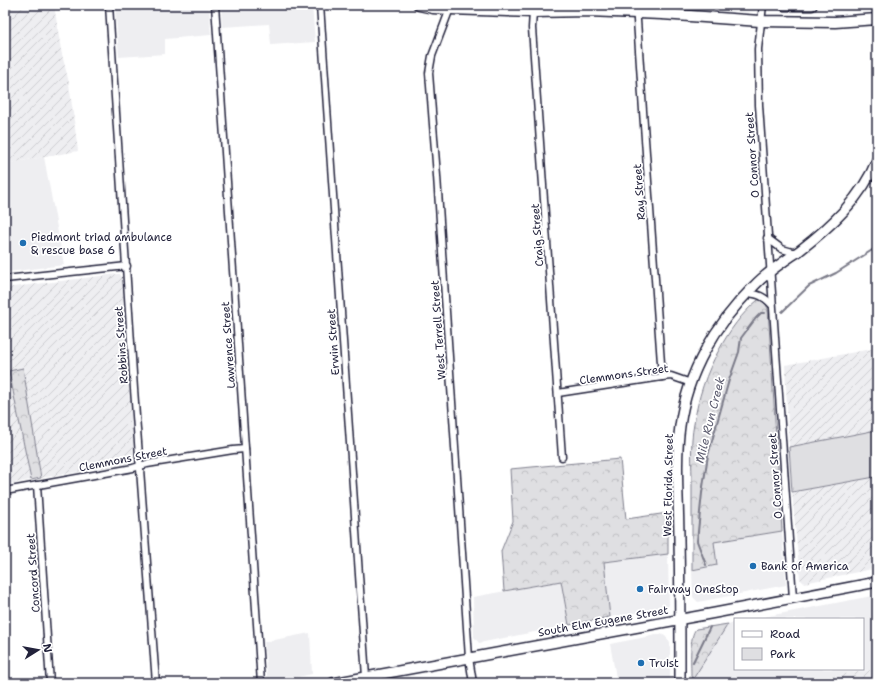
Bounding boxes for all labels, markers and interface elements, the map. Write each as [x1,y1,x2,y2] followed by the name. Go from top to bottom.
[742,111,763,198] street label: O Connor Street
[630,163,649,221] street label: Ray Street
[528,203,547,267] street label: Craig Street
[31,230,172,258] place label: Piedmont triad ambulance & rescue base 6
[18,238,28,248] marker: Piedmont triad ambulance & rescue base 6
[428,279,449,380] street label: West Terrell Street
[218,301,239,389] street label: Lawrence Street
[111,305,132,384] street label: Robbins Street
[324,308,343,376] street label: Erwin Street
[579,361,670,388] street label: Clemmons Street
[692,375,729,465] water label: Mile Run Creek
[765,432,786,519] street label: O Connor Street
[660,433,677,537] street label: West Florida Street
[78,444,169,475] street label: Clemmons Street
[23,533,44,613] street label: Concord Street
[761,559,849,574] place label: Bank of America
[748,561,758,571] marker: Bank of America
[648,582,739,597] place label: Fairway OneStop
[635,584,645,594] marker: Fairway OneStop
[537,603,670,640] street label: South Elm Eugene Street
[734,618,864,670] legend
[770,626,801,642] text: Road
[18,630,58,670] north arrow
[39,642,56,654] text: N
[770,646,796,662] text: Park
[649,656,679,671] place label: Truist
[636,658,646,668] marker: Truist

